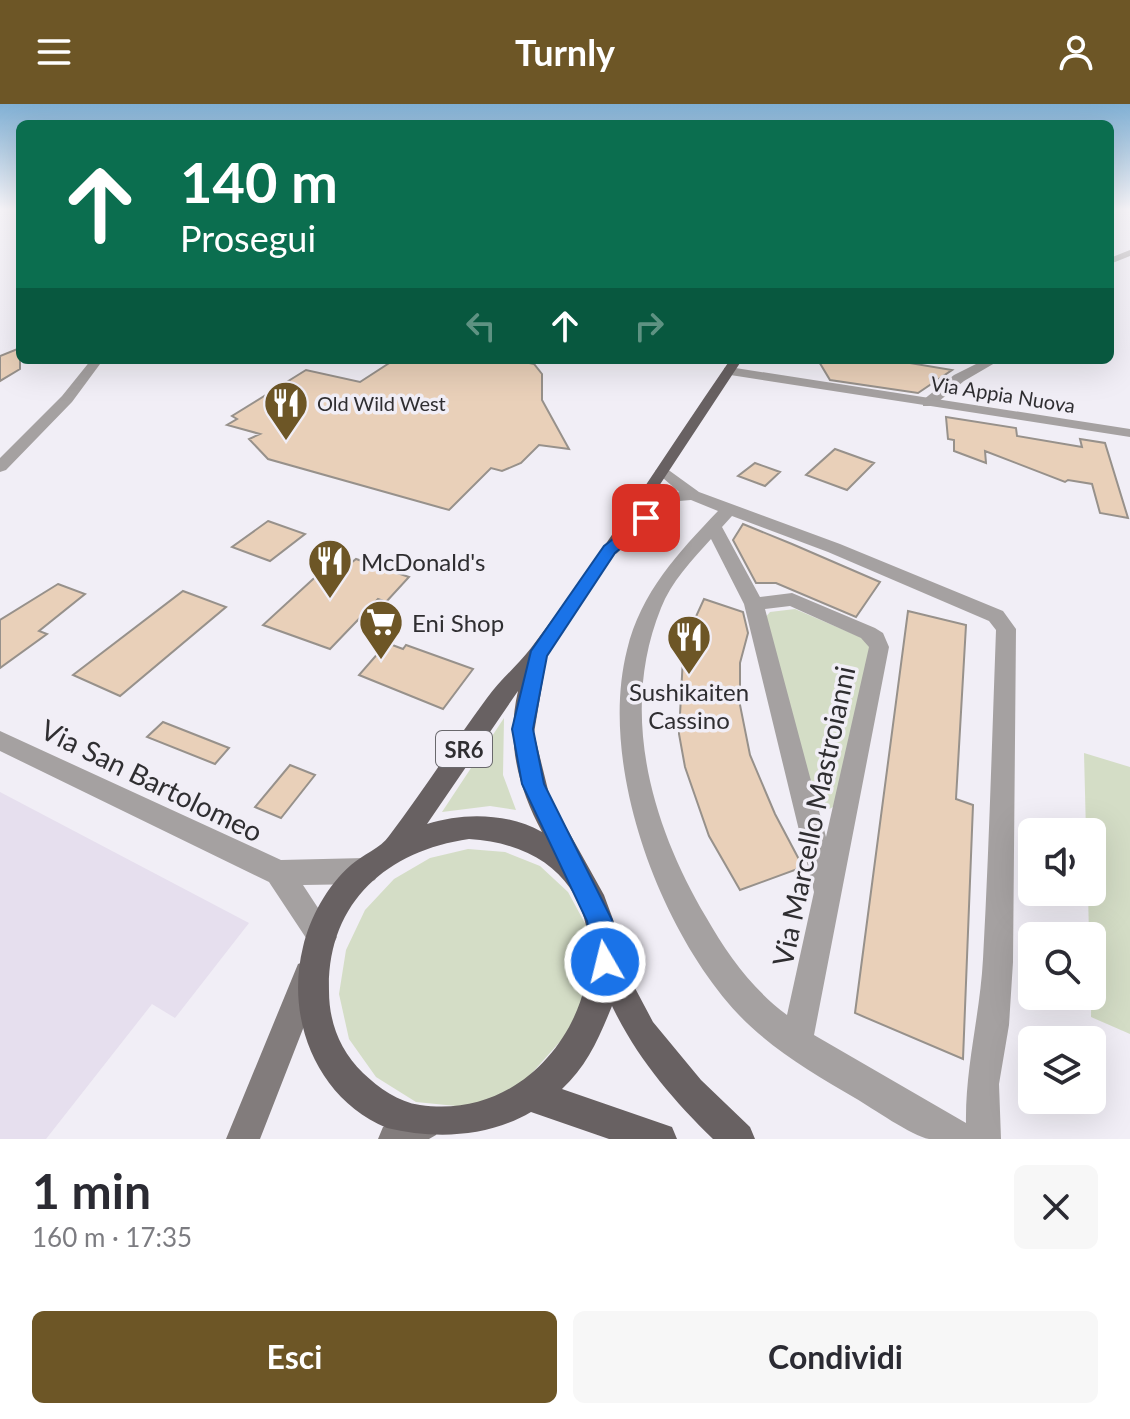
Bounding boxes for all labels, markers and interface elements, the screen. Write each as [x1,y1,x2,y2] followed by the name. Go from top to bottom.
[32,30,76,74] icon: menu
[515,30,615,74] text: Turnly
[1054,30,1098,74] icon: person
[180,148,338,215] text: 140 m
[48,152,152,256] icon: ahead
[180,216,316,260] text: Prosegui
[459,304,503,348] icon: left
[543,304,587,348] icon: ahead
[627,304,671,348] icon: right
[929,371,1077,417] street label: Via Appia Nuova
[262,379,310,442] restaurant icon: Old Wild West
[317,391,446,415] place label: Old Wild West
[612,484,680,552] pin
[624,496,668,540] icon: arrive
[306,537,354,600] restaurant icon: McDonald's
[361,547,485,576] place label: McDonald's
[357,598,405,661] supermarket icon: Eni Shop
[412,608,504,637] place label: Eni Shop
[665,613,713,676] restaurant icon: Sushikaiten Cassino
[765,663,861,969] street label: Via Marcello Mastroianni
[629,677,749,734] place label: Sushikaiten Cassino
[36,712,268,848] street label: Via San Bartolomeo
[436,731,492,767] road number: SR6
[1018,818,1106,1114] map controls
[1018,818,1106,906] button: sound
[563,920,647,1004] position arrow
[1018,922,1106,1010] button: search
[1018,1026,1106,1114] button: layers
[32,1162,151,1219] text: 1 min
[1014,1165,1098,1249] button: close
[32,1221,192,1253] text: 160 m · 17:35
[32,1311,557,1403] button: Esci
[573,1311,1098,1403] button: Condividi

